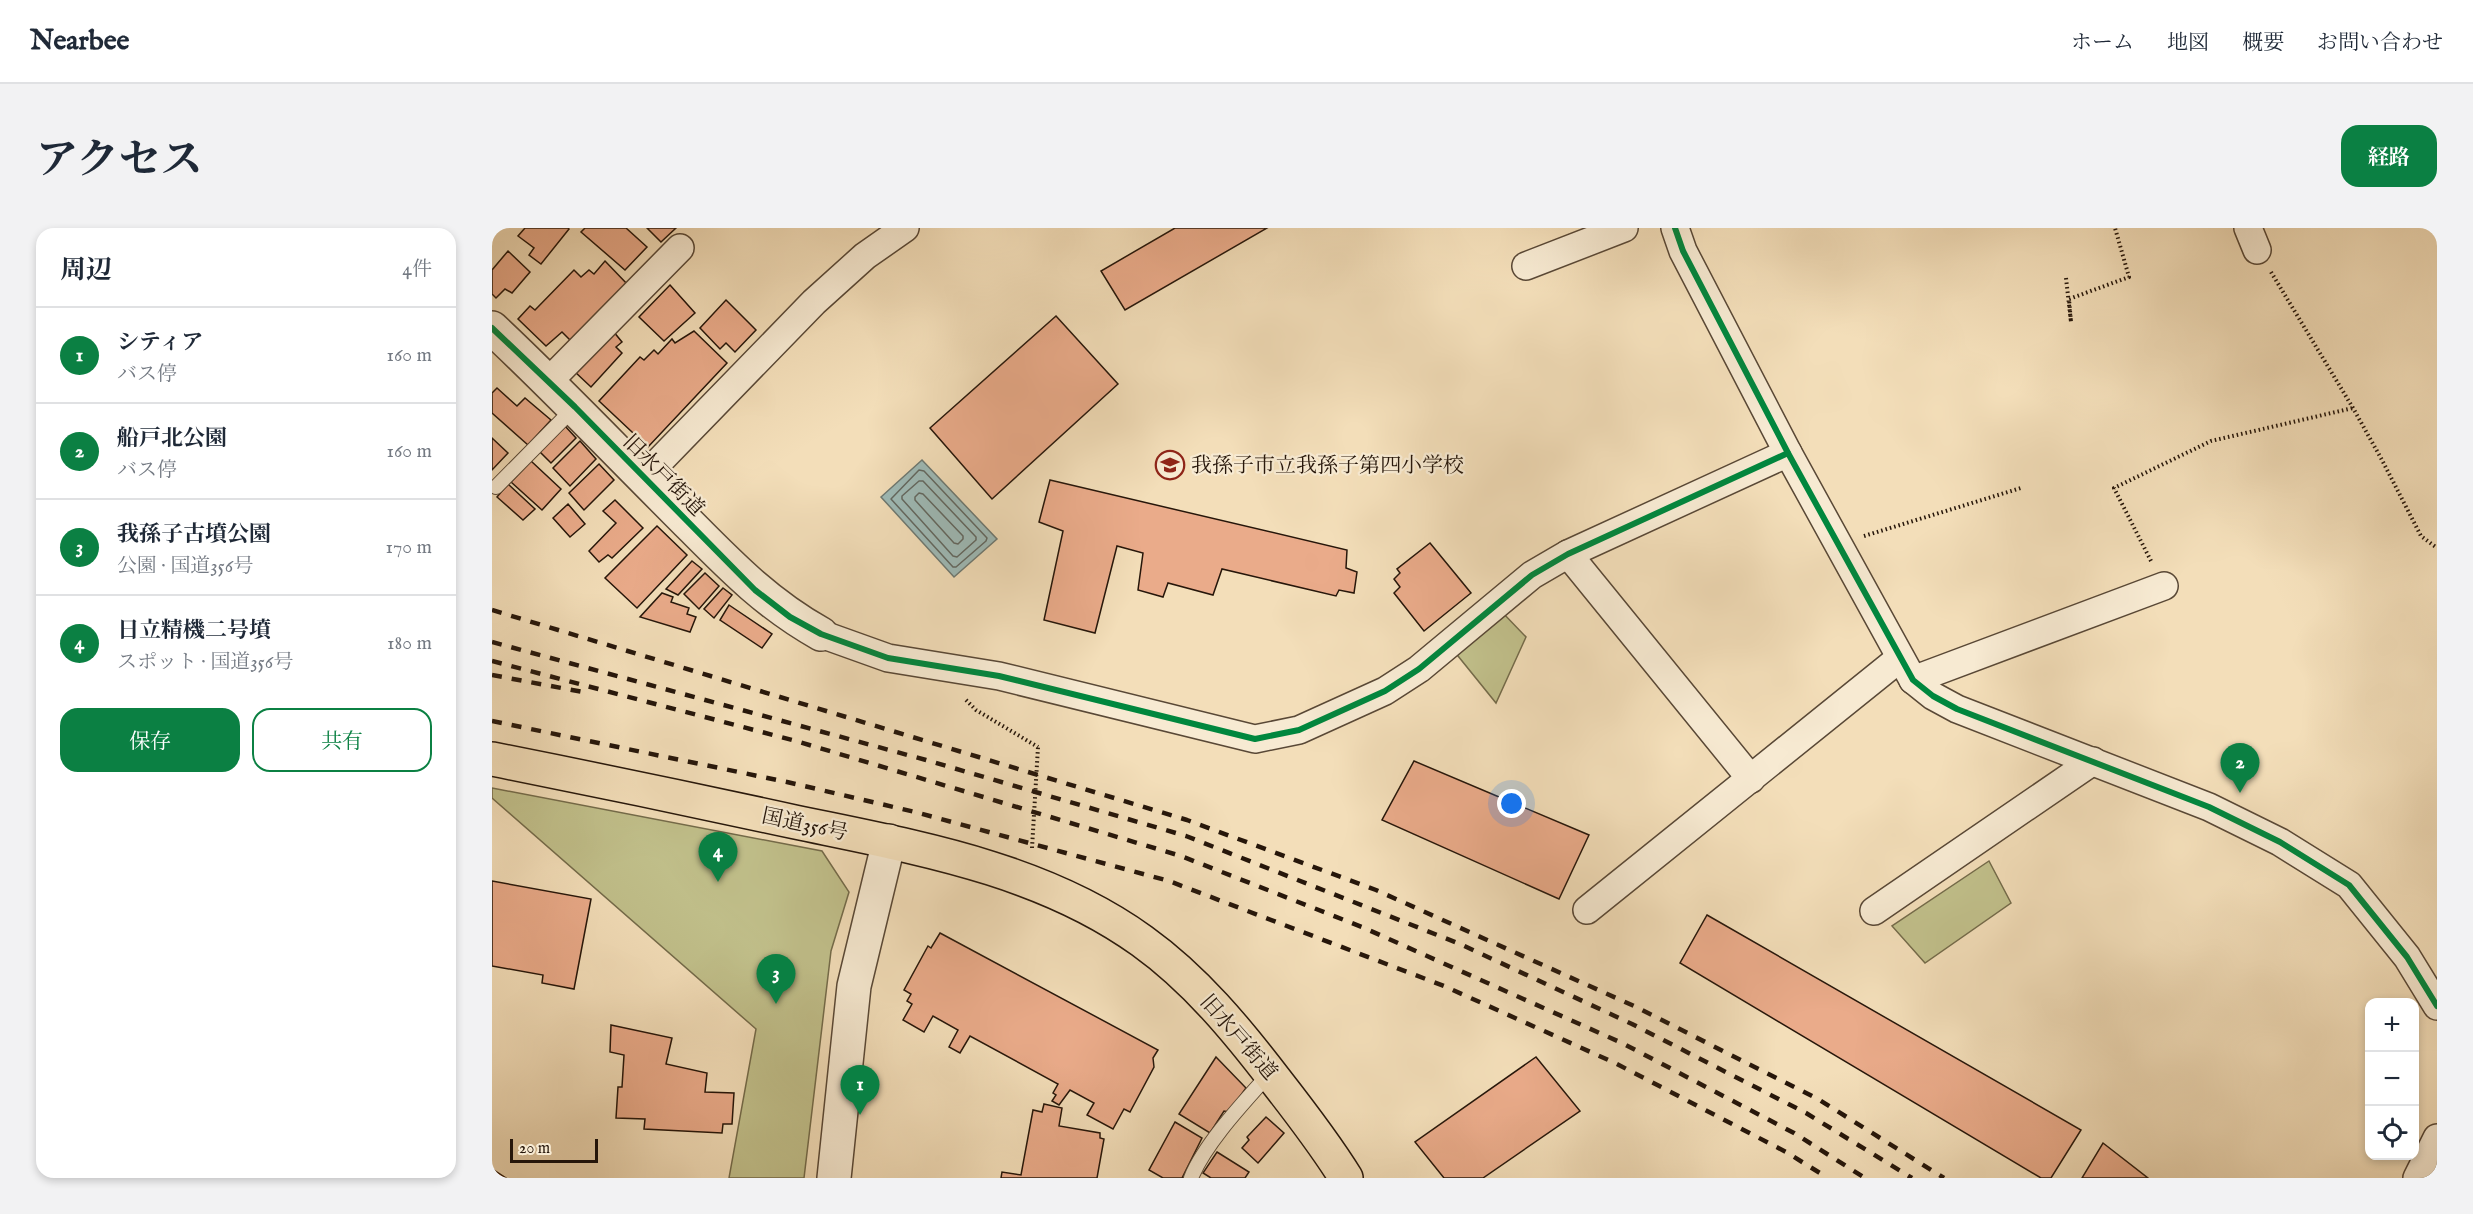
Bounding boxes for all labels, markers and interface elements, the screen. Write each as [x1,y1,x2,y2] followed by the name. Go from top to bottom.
[30,24,129,59] text: Nearbee
[2071,30,2134,57] text: ホーム
[2167,30,2209,57] text: 地図
[2242,30,2284,57] text: 概要
[2317,30,2443,57] text: お問い合わせ
[2341,125,2437,187] button: 経路
[36,135,203,188] text: アクセス
[60,254,112,287] text: 周辺
[402,257,432,282] text: 4件
[117,329,203,357] text: シティア
[76,343,83,368] text: 1
[386,343,432,368] text: 160 m
[117,362,177,387] text: バス停
[117,425,227,453] text: 船戸北公園
[616,429,710,523] street label: 旧水戸街道
[75,439,84,464] text: 2
[386,439,432,464] text: 160 m
[1154,449,1186,481] school or university icon: 我孫子市立我孫子第四小学校
[1191,453,1464,480] place label: 我孫子市立我孫子第四小学校
[117,458,177,483] text: バス停
[117,521,271,549] text: 我孫子古墳公園
[76,535,83,560] text: 3
[386,535,432,560] text: 170 m
[117,554,253,579] text: 公園 · 国道356号
[117,617,271,645] text: 日立精機二号墳
[75,631,84,656] text: 4
[387,631,432,656] text: 180 m
[117,650,293,675] text: スポット · 国道356号
[60,708,240,772] button: 保存
[252,708,432,772] button: 共有
[2220,744,2260,793] pin: 2
[1497,789,1526,818] your location
[759,803,850,848] street label: 国道356号
[698,832,738,882] pin: 4
[756,954,796,1004] pin: 3
[1193,990,1282,1086] street label: 旧水戸街道
[2365,998,2419,1160] map controls
[2365,998,2419,1052] button: +
[2365,1052,2419,1106] button: −
[840,1066,880,1115] pin: 1
[2365,1106,2419,1160] button: locate
[510,1136,598,1164] scale bar
[519,1139,550,1159] text: 20 m

